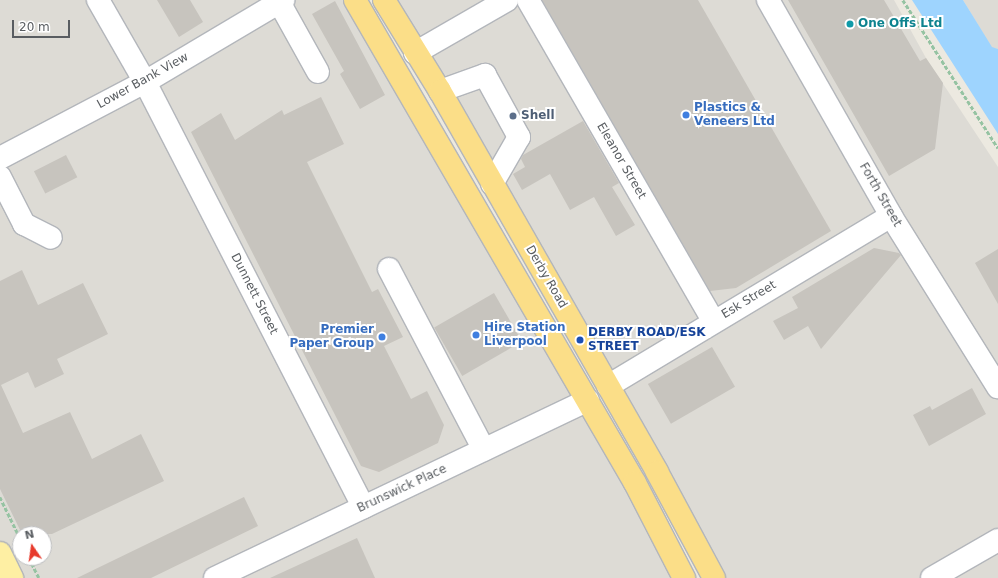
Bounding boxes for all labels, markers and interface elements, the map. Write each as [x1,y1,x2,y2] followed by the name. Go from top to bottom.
[14,12,72,38] scale bar
[858,17,942,31] place label: One Offs Ltd
[845,19,855,29] marker: One Offs Ltd
[19,20,50,34] text: 20 m
[95,50,191,112] street label: Lower Bank View
[694,101,775,129] place label: Plastics & Veneers Ltd
[521,109,555,123] place label: Shell
[681,110,691,120] marker: Plastics & Veneers Ltd
[508,111,518,121] marker: Shell
[593,120,649,202] street label: Eleanor Street
[856,161,904,229] street label: Forth Street
[522,243,570,311] street label: Derby Road
[227,251,281,337] street label: Dunnett Street
[719,278,779,322] street label: Esk Street
[484,321,566,349] place label: Hire Station Liverpool
[289,323,374,351] place label: Premier Paper Group
[588,326,706,354] place label: DERBY ROAD/ESK STREET
[471,330,481,340] marker: Hire Station Liverpool
[377,332,387,342] marker: Premier Paper Group
[575,335,585,345] marker: DERBY ROAD/ESK STREET
[355,462,449,516] street label: Brunswick Place
[12,526,52,566] north arrow
[23,527,35,542] text: N

